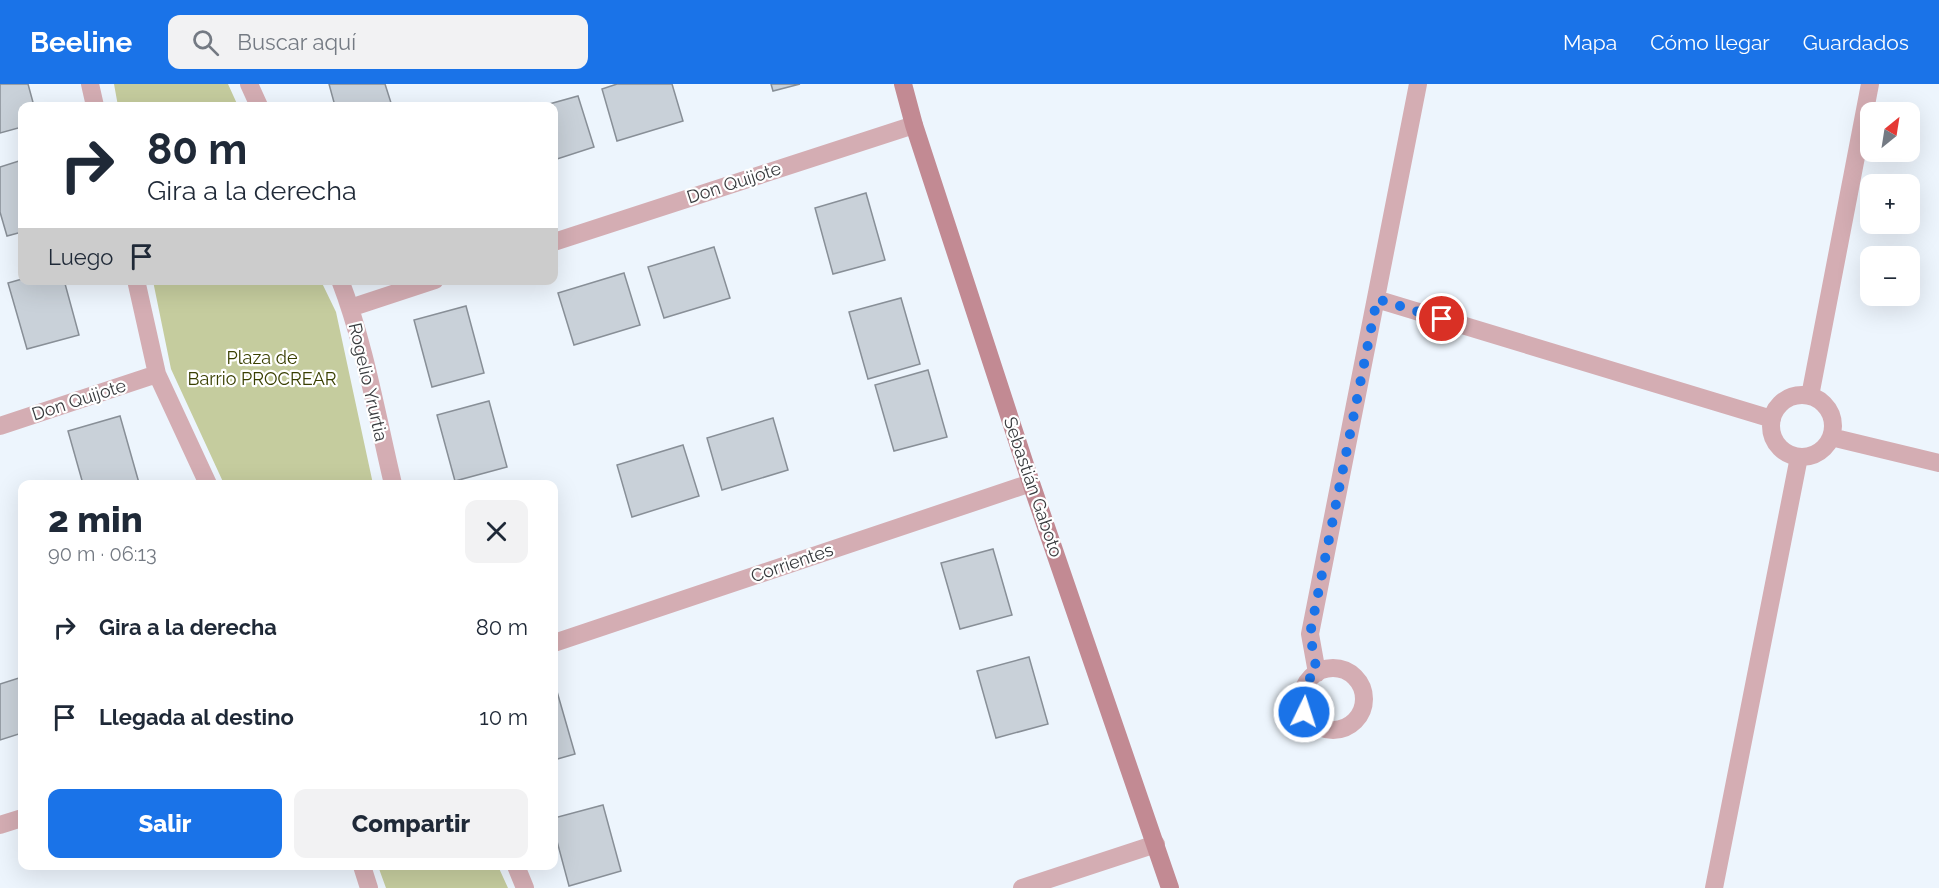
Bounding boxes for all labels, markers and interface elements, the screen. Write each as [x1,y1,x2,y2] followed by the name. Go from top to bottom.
[168,15,588,69] search box
[30,26,132,59] text: Beeline
[189,26,222,59] icon: search
[237,29,356,55] text: Buscar aquí
[1563,30,1617,55] text: Mapa
[1650,30,1770,55] text: Cómo llegar
[1803,30,1909,55] text: Guardados
[1860,102,1920,162] north arrow
[1860,102,1920,306] map controls
[147,125,247,174] text: 80 m
[48,126,126,204] icon: right
[684,157,784,208] street label: Don Quijote
[1860,174,1920,234] button: +
[147,175,357,206] text: Gira a la derecha
[125,240,158,273] icon: arrive
[48,244,113,270] text: Luego
[1860,246,1920,306] button: −
[1416,293,1467,344] pin
[1425,302,1458,335] icon: arrive
[345,321,392,443] street label: Rogelio Yrurtia
[187,347,337,389] park label: Plaza de Barrio PROCREAR
[29,374,129,425] street label: Don Quijote
[1000,414,1067,560] street label: Sebastián Gaboto
[48,498,143,540] text: 2 min
[465,500,528,563] button: close
[748,539,836,586] street label: Corrientes
[48,542,157,566] text: 90 m · 06:13
[48,611,81,644] icon: right
[99,614,277,640] text: Gira a la derecha
[476,614,528,640] text: 80 m
[1272,680,1336,744] position arrow
[48,701,81,734] icon: arrive
[99,704,294,730] text: Llegada al destino
[479,704,528,730] text: 10 m
[48,789,282,858] button: Salir
[294,789,528,858] button: Compartir

